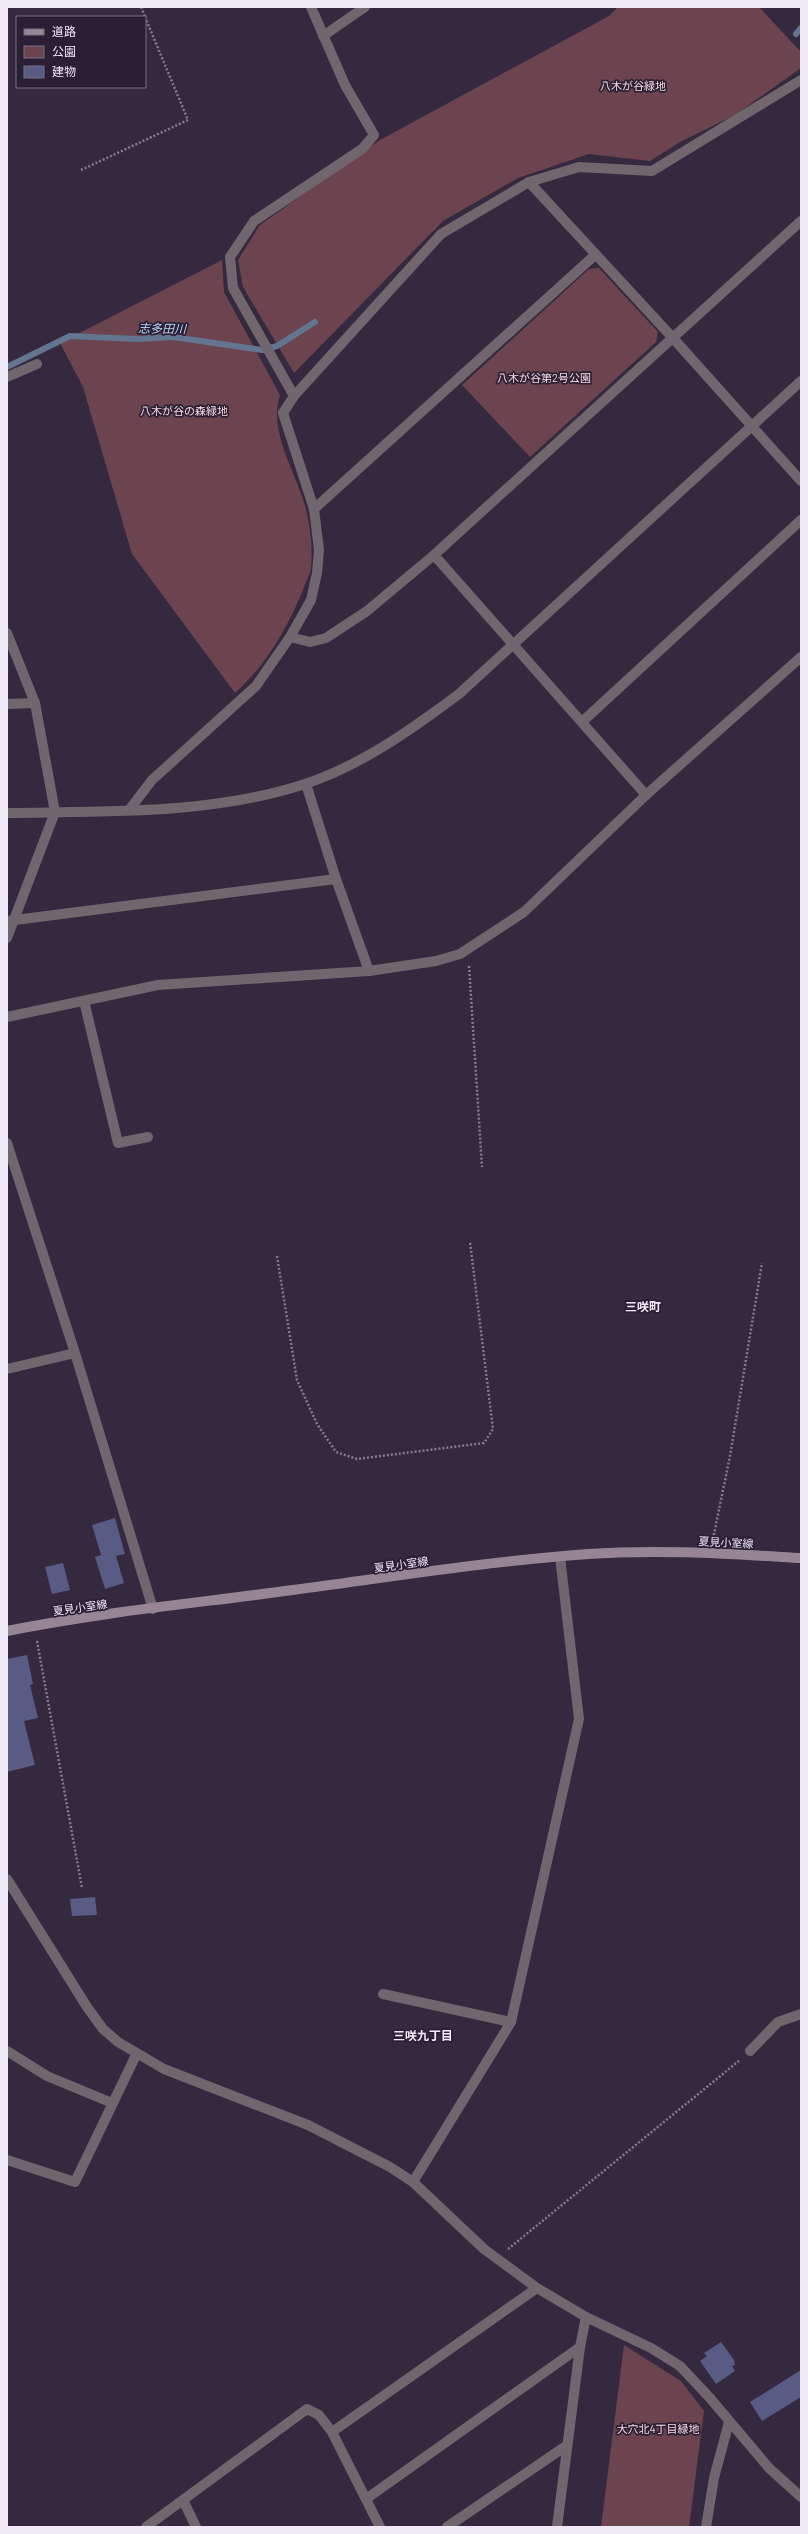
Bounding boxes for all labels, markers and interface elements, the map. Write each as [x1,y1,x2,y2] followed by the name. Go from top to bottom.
[16,16,146,88] legend
[52,24,76,38] text: 道路
[52,44,76,58] text: 公園
[52,64,76,78] text: 建物
[600,79,666,92] park label: 八木が谷緑地
[138,321,188,335] water label: 志多田川
[497,371,591,384] park label: 八木が谷第2号公園
[140,404,228,417] park label: 八木が谷の森緑地
[625,1299,661,1313] district label: 三咲町
[698,1534,754,1550] street label: 夏見小室線
[373,1554,429,1574] street label: 夏見小室線
[52,1597,108,1617] street label: 夏見小室線
[393,2028,453,2042] district label: 三咲九丁目
[616,2422,700,2435] park label: 大穴北4丁目緑地

